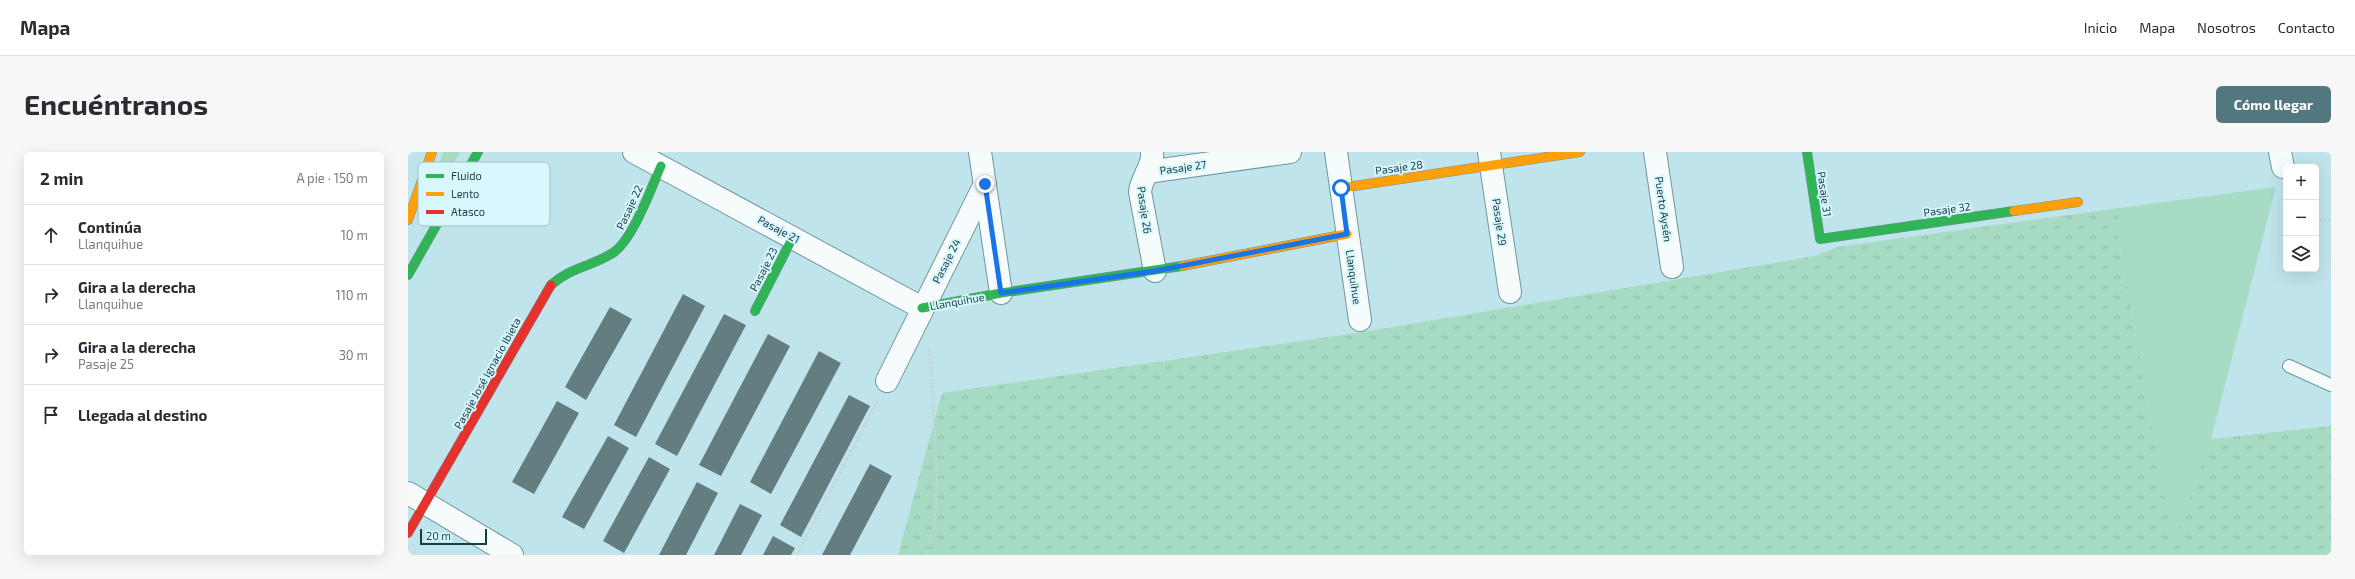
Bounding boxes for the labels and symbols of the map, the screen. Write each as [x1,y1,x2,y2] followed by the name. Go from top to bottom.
[1159,157,1208,178] street label: Pasaje 27
[1374,157,1424,178] street label: Pasaje 28
[418,162,550,226] legend
[451,169,482,182] text: Fluido
[1814,170,1835,218] street label: Pasaje 31
[976,175,994,193] route end
[1653,175,1675,243] street label: Puerto Aysén
[1332,179,1350,197] route start
[613,183,646,232] street label: Pasaje 22
[1134,185,1155,235] street label: Pasaje 26
[451,187,479,200] text: Lento
[1489,197,1510,247] street label: Pasaje 29
[1923,199,1972,220] street label: Pasaje 32
[451,205,485,218] text: Atasco
[755,213,802,246] street label: Pasaje 21
[929,236,964,286] street label: Pasaje 24
[746,245,780,294] street label: Pasaje 23
[1344,249,1364,305] street label: Llanquihue
[929,290,985,312] street label: Llanquihue
[451,315,524,431] street label: Pasaje José Ignacio Ibieta
[420,527,487,546] scale bar

